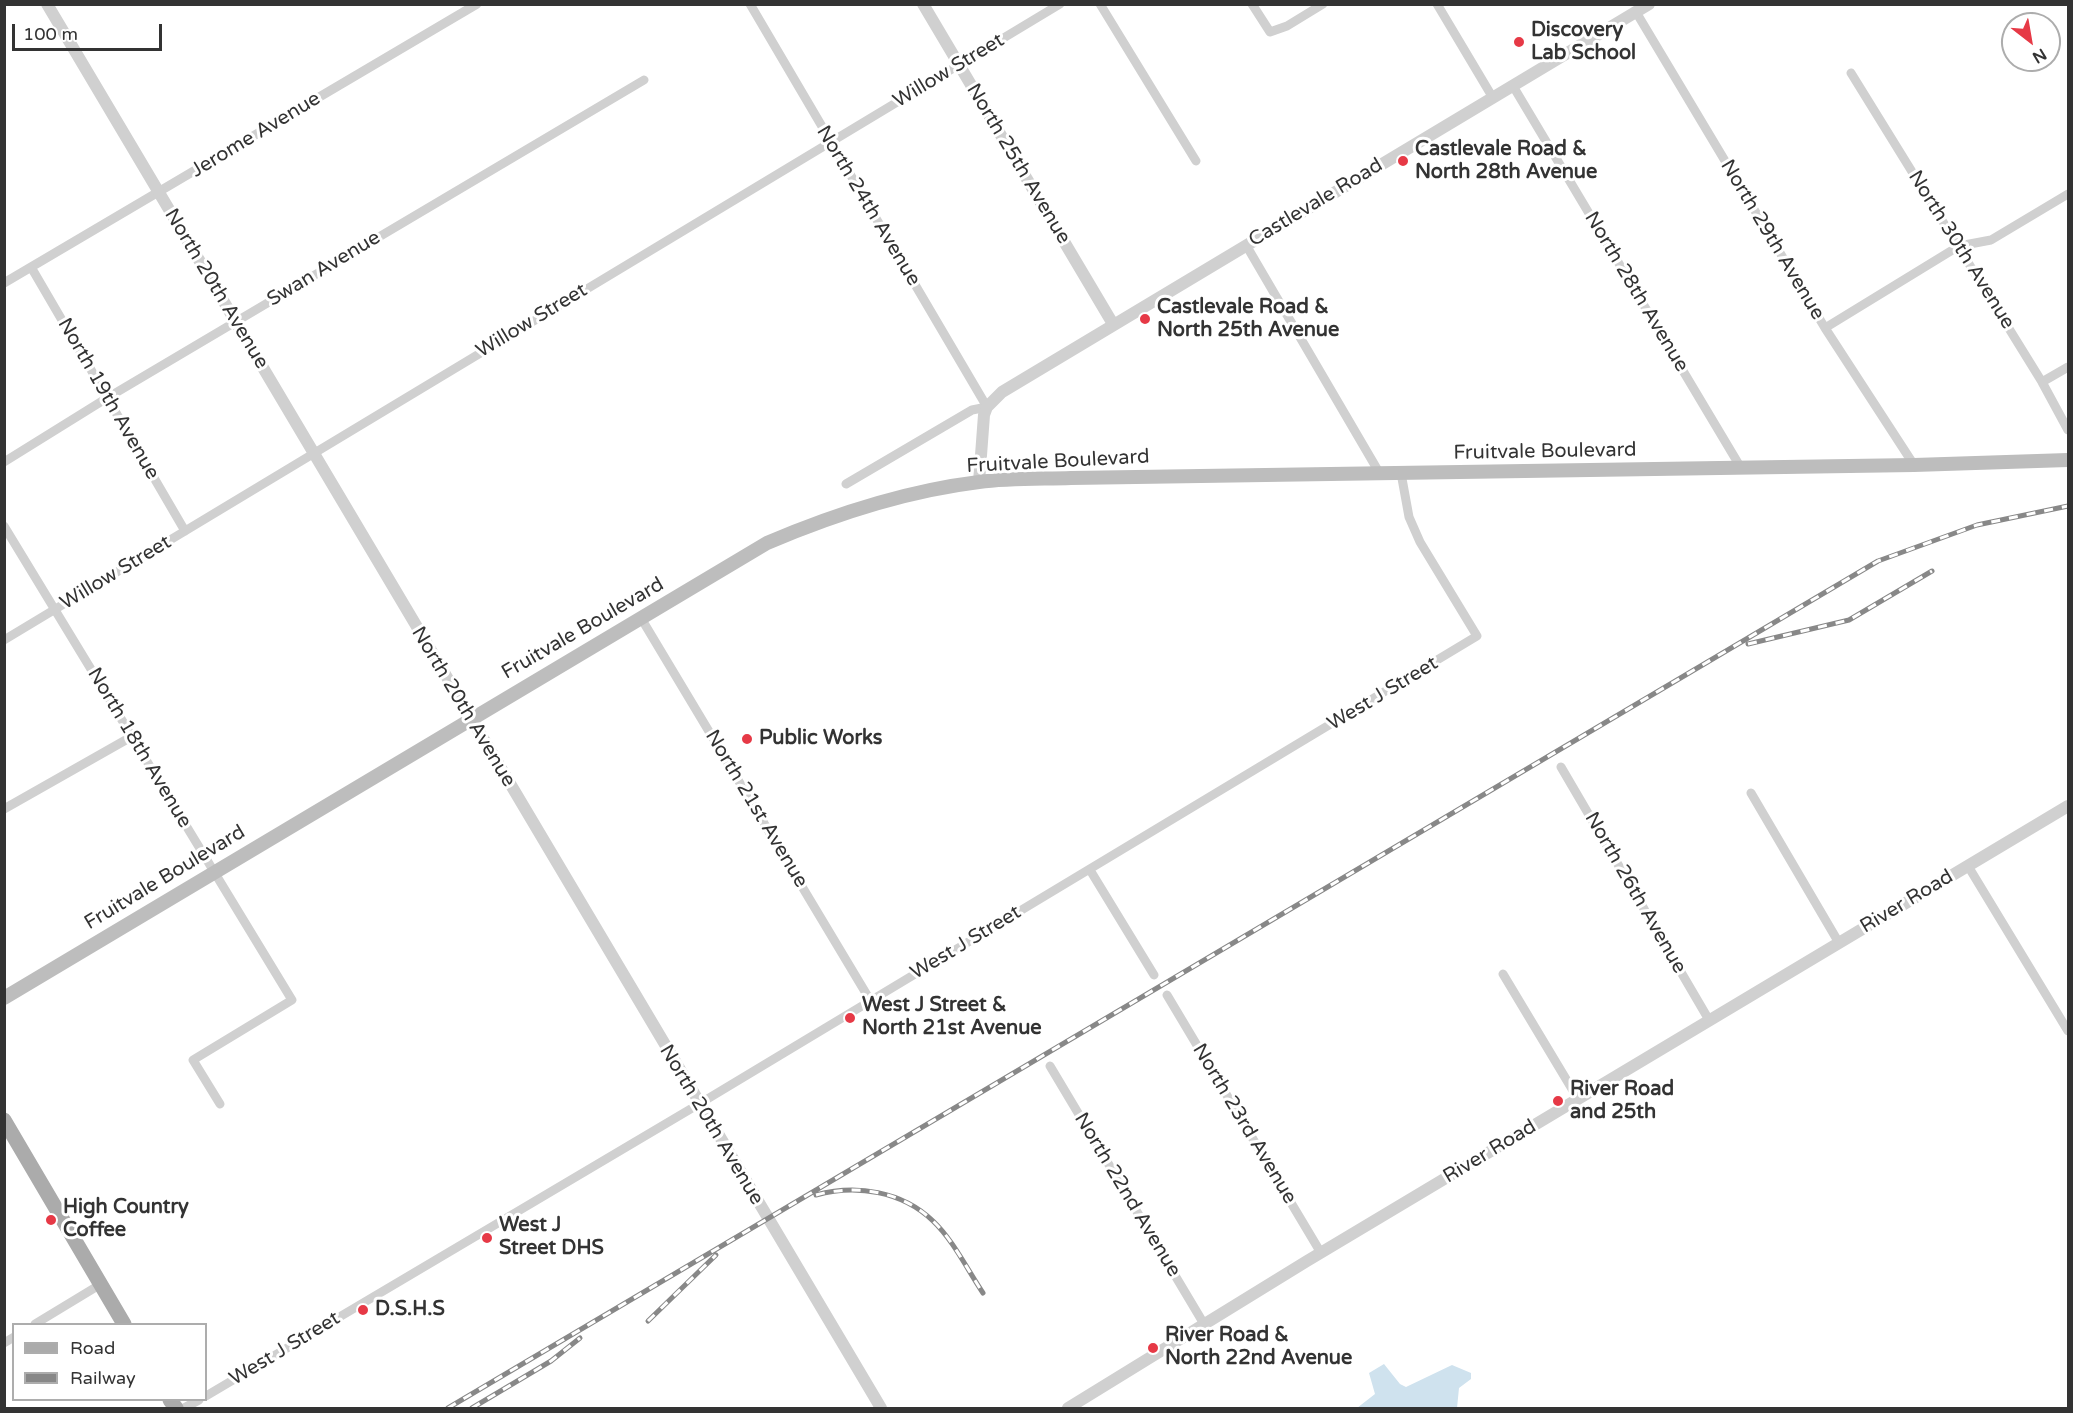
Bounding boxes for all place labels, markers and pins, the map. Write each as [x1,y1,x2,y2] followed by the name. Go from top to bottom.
[1531,19,1636,66] place label: Discovery Lab School
[1512,35,1526,49] marker: Discovery Lab School
[1415,138,1597,185] place label: Castlevale Road & North 28th Avenue
[1396,154,1410,168] marker: Castlevale Road & North 28th Avenue
[1157,296,1339,343] place label: Castlevale Road & North 25th Avenue
[1138,312,1152,326] marker: Castlevale Road & North 25th Avenue
[759,727,882,751] place label: Public Works
[740,732,754,746] marker: Public Works
[862,994,1042,1041] place label: West J Street & North 21st Avenue
[843,1011,857,1025] marker: West J Street & North 21st Avenue
[1570,1078,1674,1125] place label: River Road and 25th
[1551,1094,1565,1108] marker: River Road and 25th
[63,1196,189,1243] place label: High Country Coffee
[44,1213,58,1227] marker: High Country Coffee
[499,1214,604,1261] place label: West J Street DHS
[480,1231,494,1245] marker: West J Street DHS
[375,1298,445,1322] place label: D.S.H.S
[356,1303,370,1317] marker: D.S.H.S
[1165,1324,1352,1371] place label: River Road & North 22nd Avenue
[1146,1341,1160,1355] marker: River Road & North 22nd Avenue

